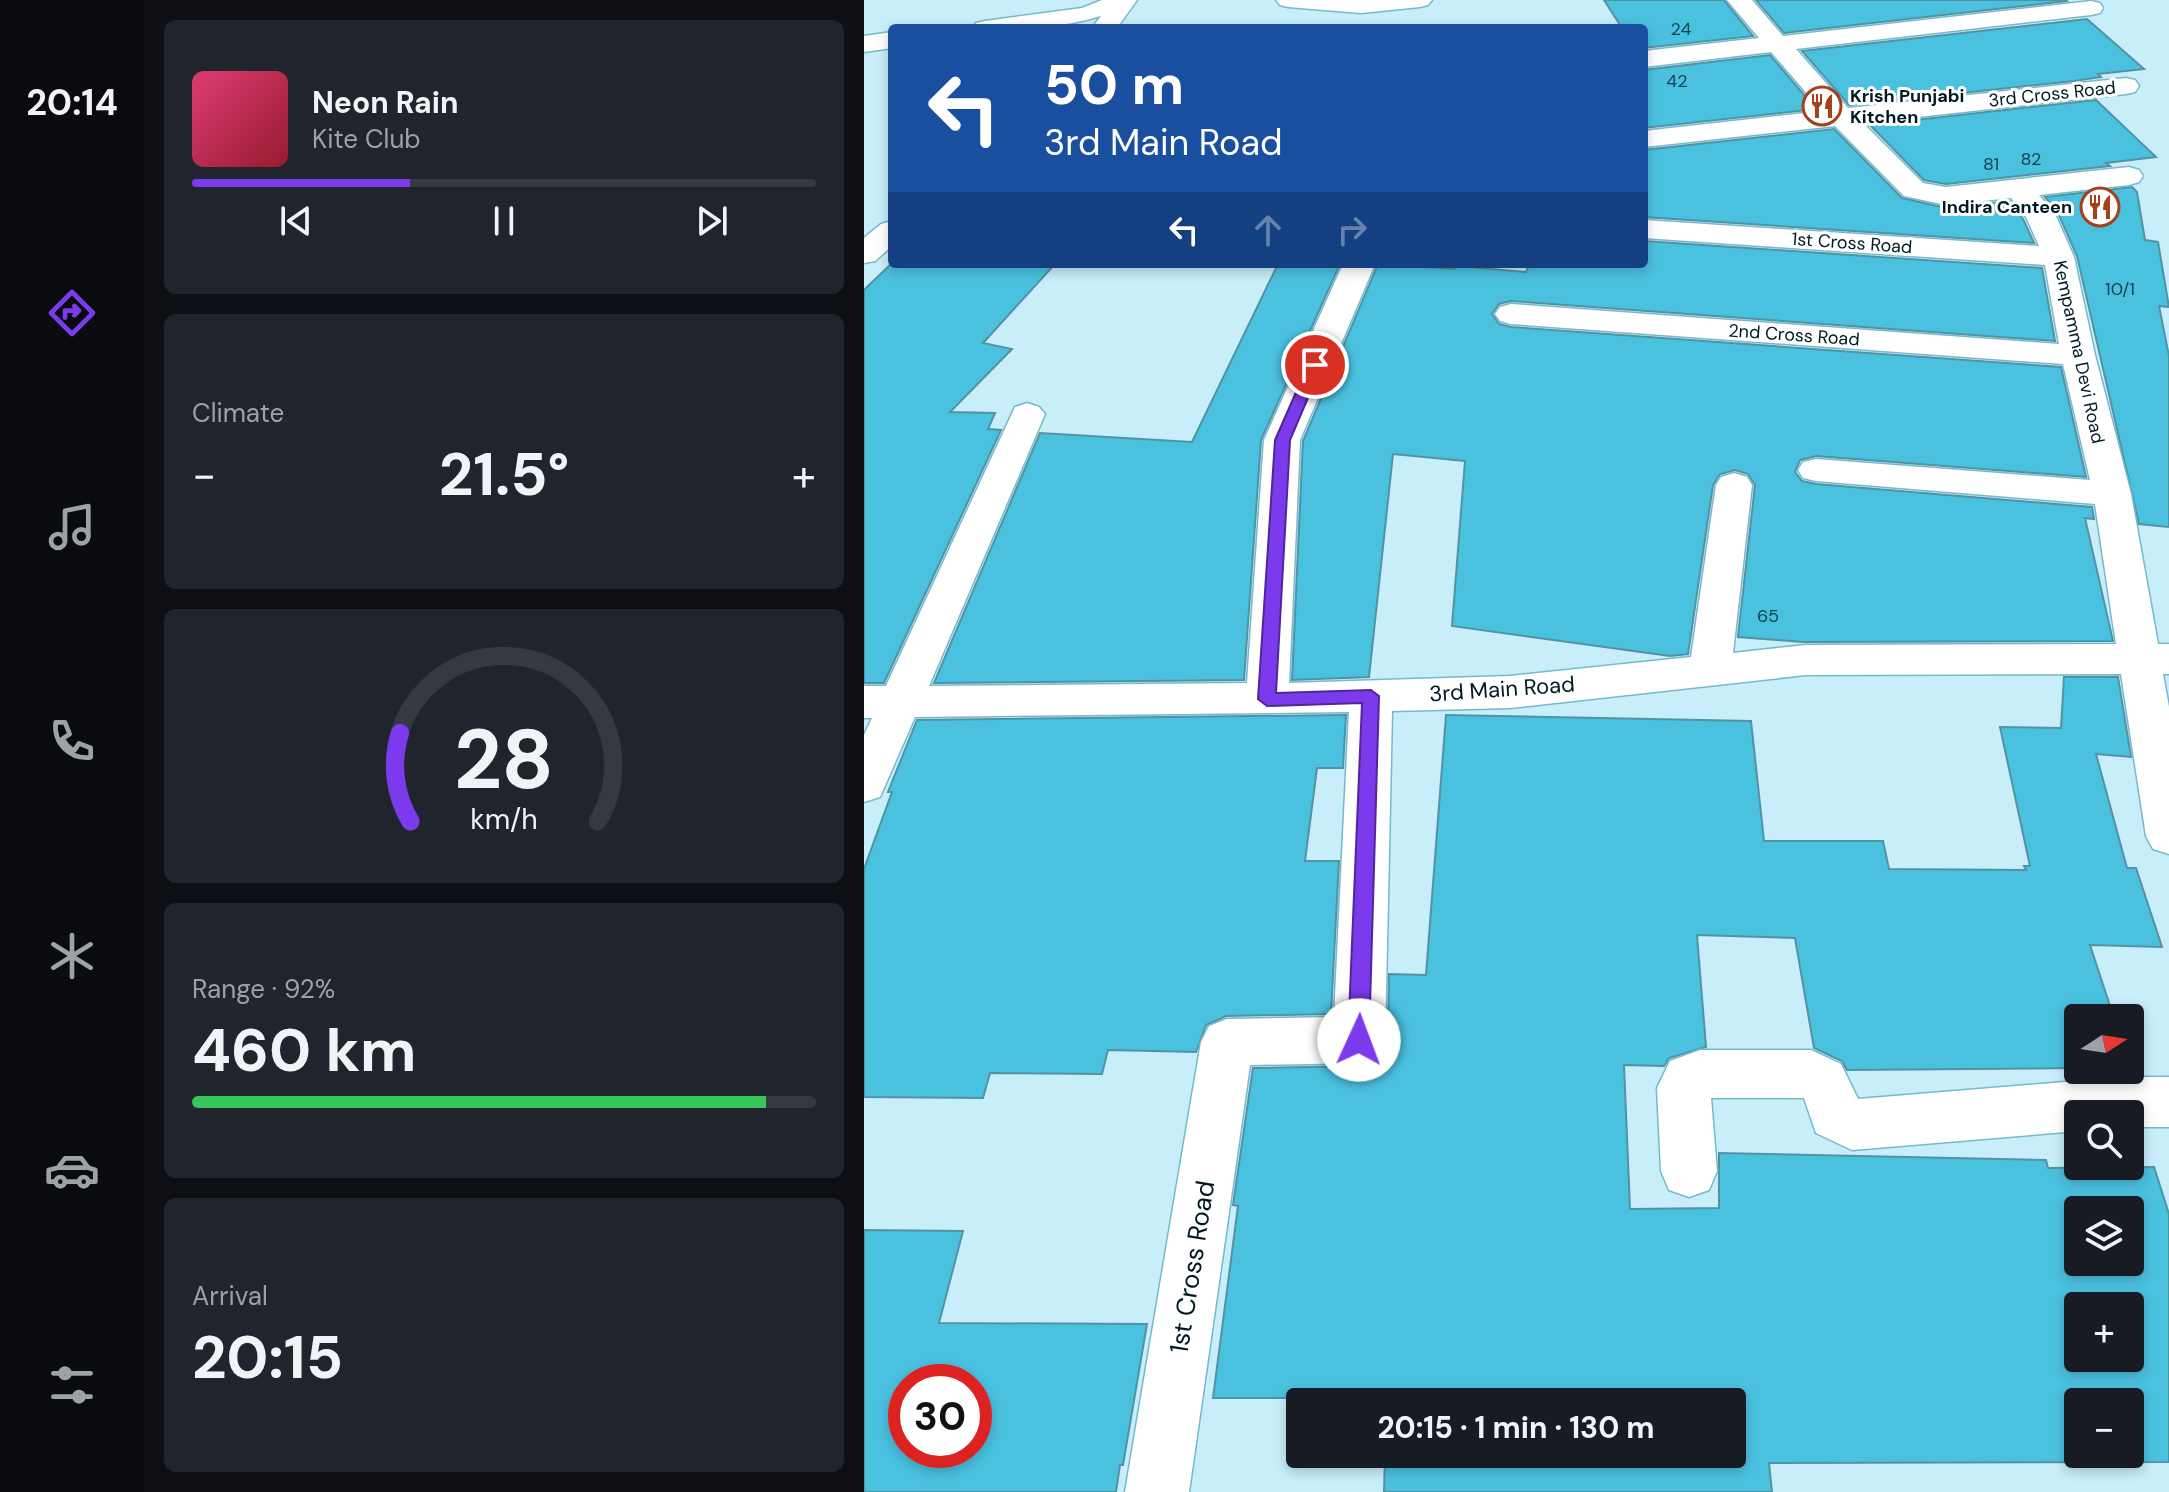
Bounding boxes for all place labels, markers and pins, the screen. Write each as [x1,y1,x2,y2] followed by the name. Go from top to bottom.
[1850,84,1964,129] place label: Krish Punjabi Kitchen
[1801,85,1843,127] restaurant icon: Krish Punjabi Kitchen
[2079,186,2121,228] restaurant icon: Indira Canteen
[1942,195,2072,219] place label: Indira Canteen
[1281,331,1349,399] pin

